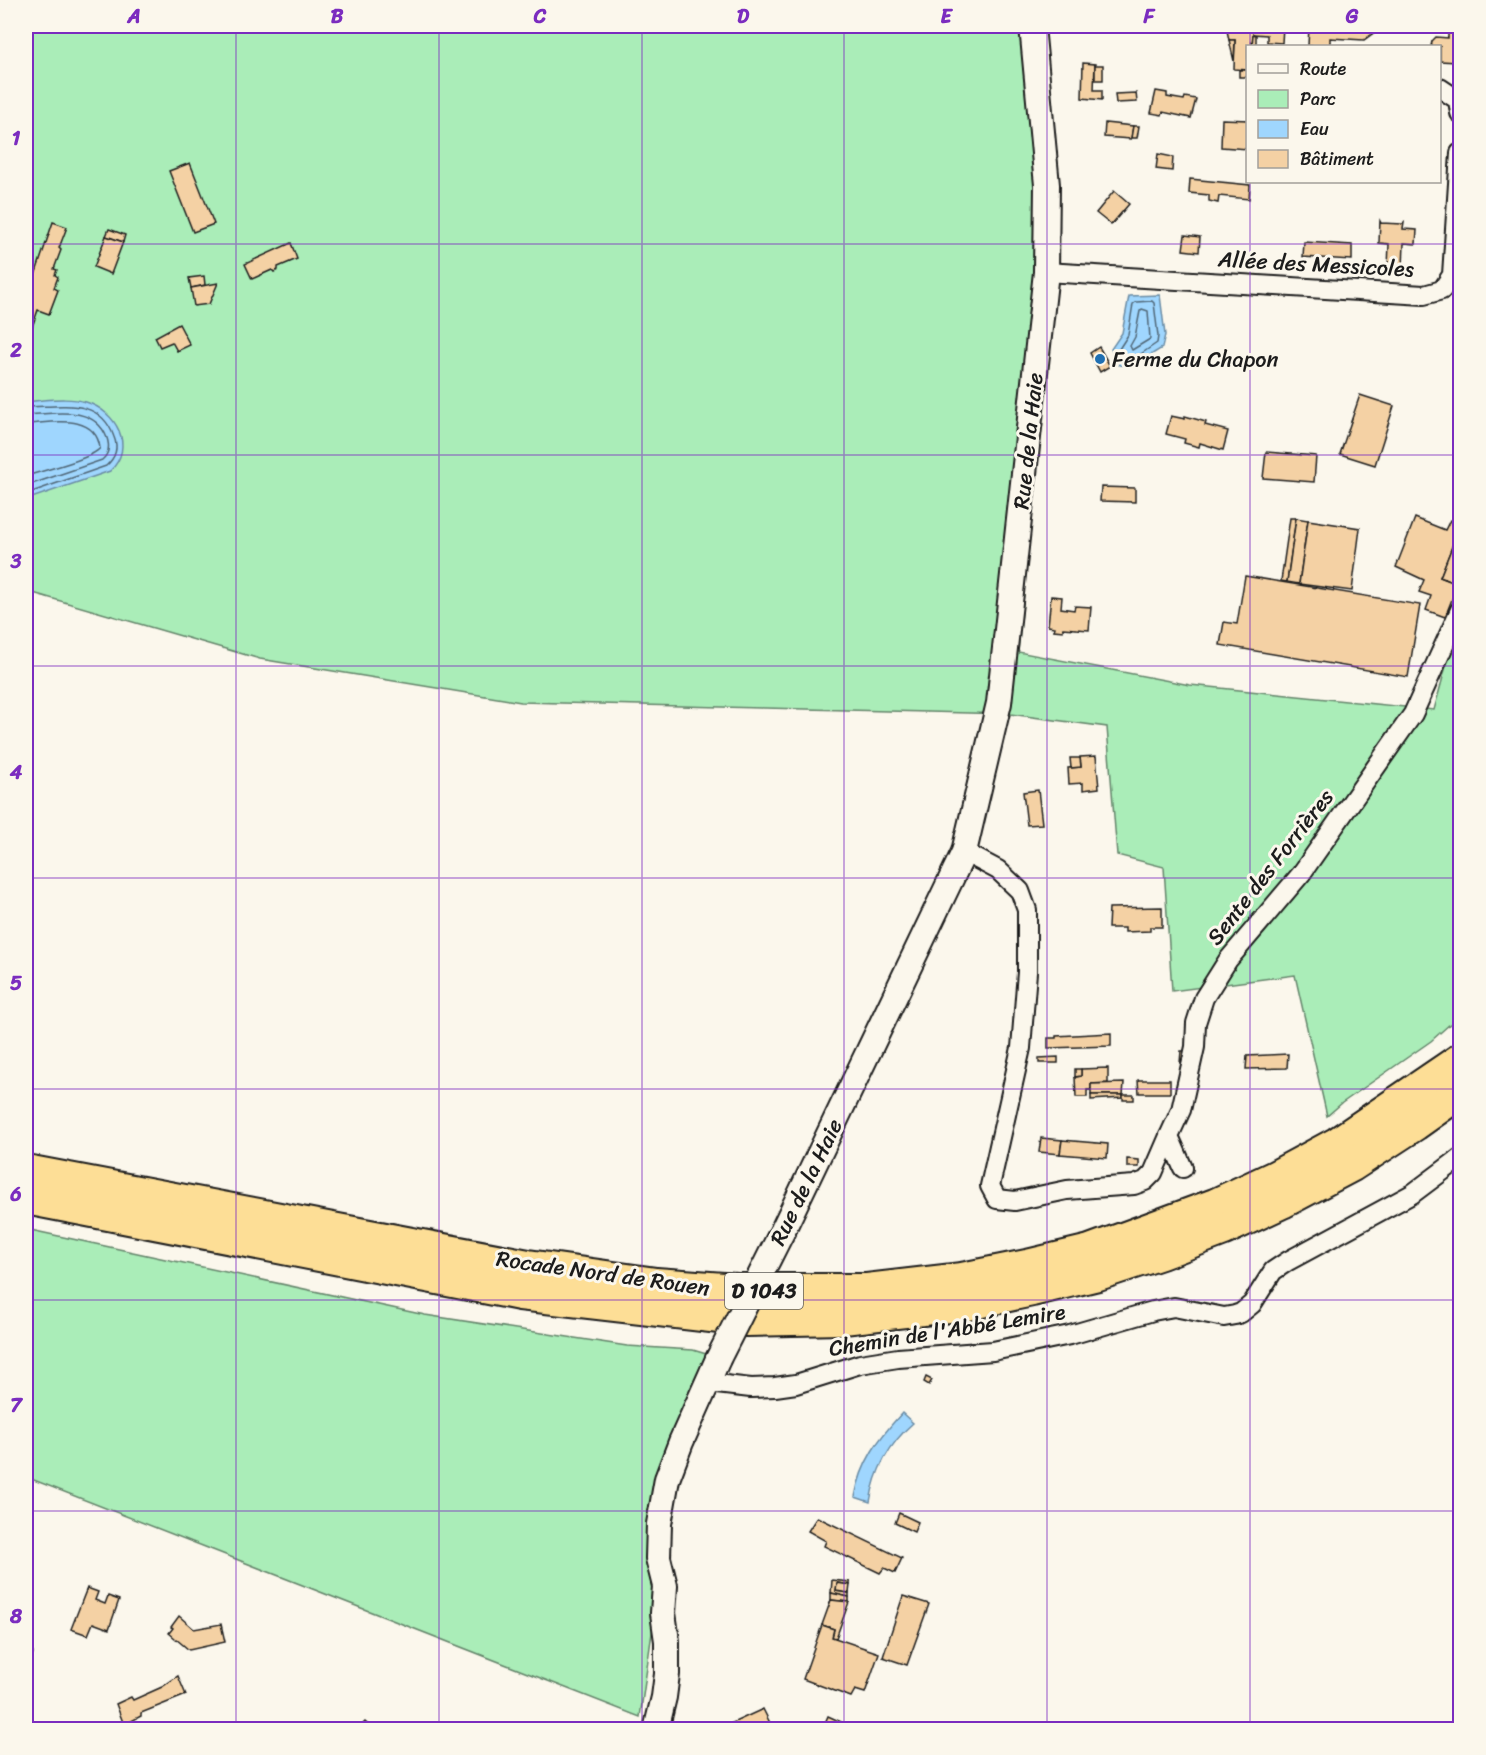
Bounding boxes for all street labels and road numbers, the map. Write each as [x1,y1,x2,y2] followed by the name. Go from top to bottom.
[1216,239,1415,289] street label: Allée des Messicoles
[1001,371,1055,511] street label: Rue de la Haie
[1196,779,1344,954] street label: Sente des Forrières
[758,1112,854,1252] street label: Rue de la Haie
[494,1239,712,1307] street label: Rocade Nord de Rouen
[725,1273,803,1309] road number: D 1043
[826,1292,1068,1368] street label: Chemin de l'Abbé Lemire

